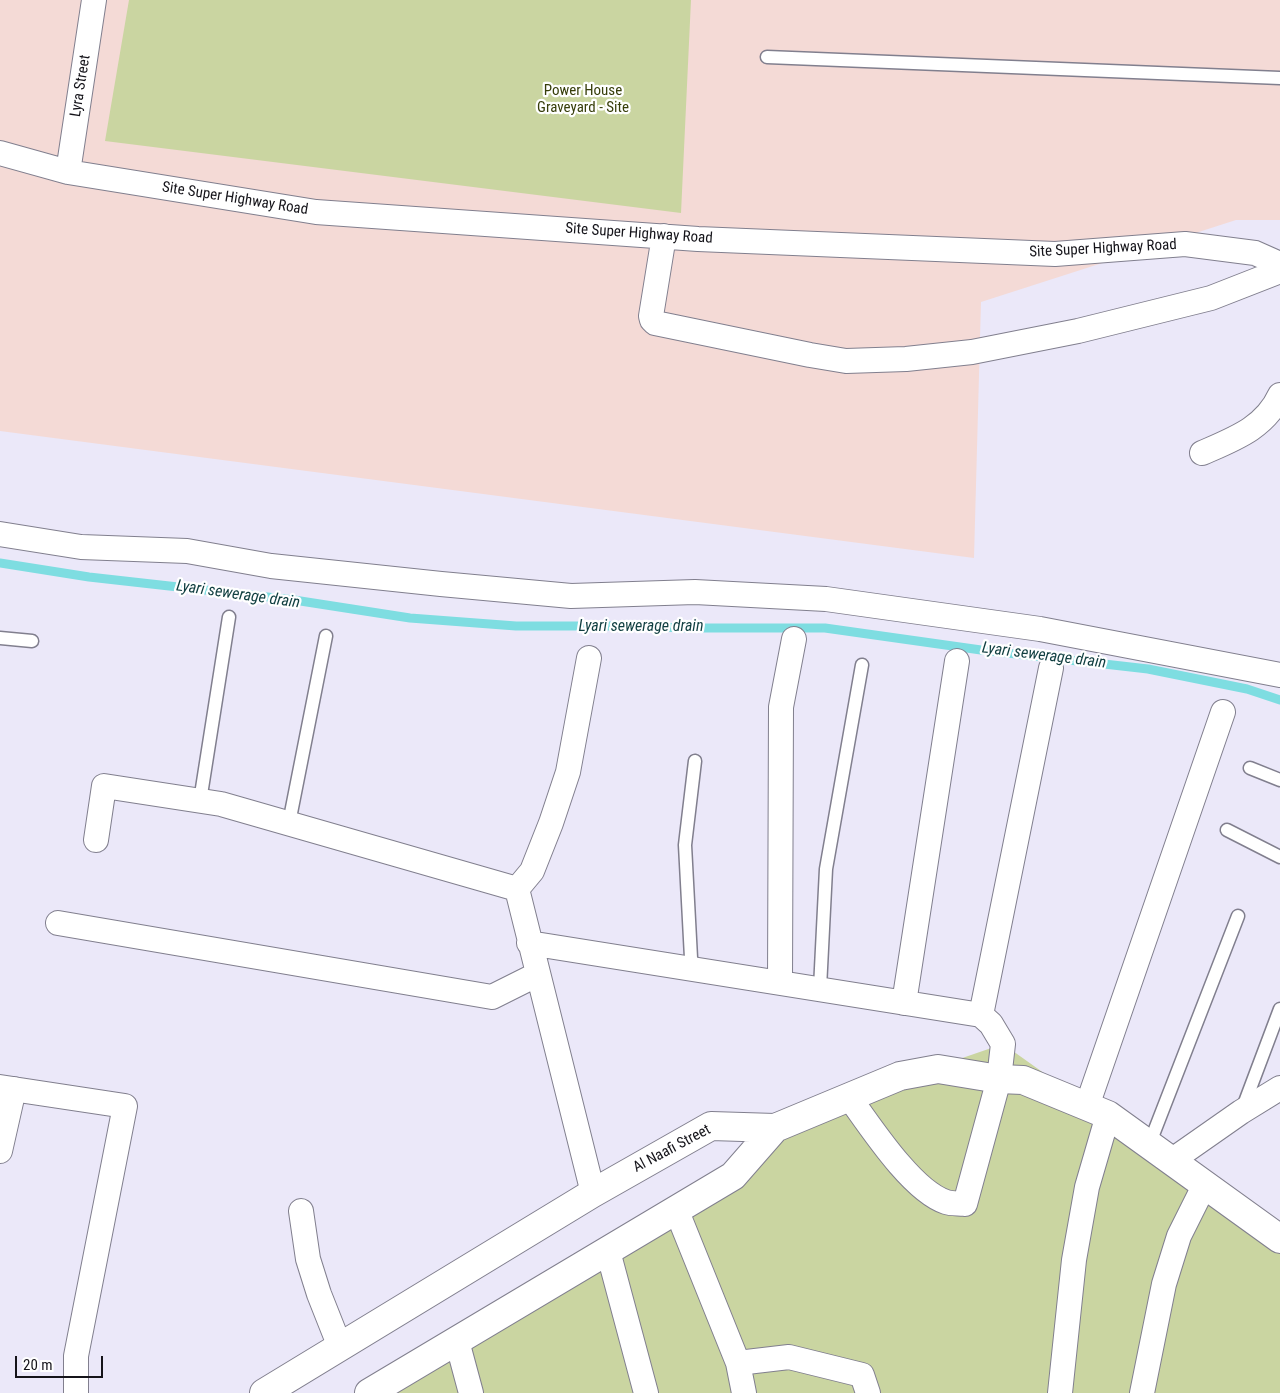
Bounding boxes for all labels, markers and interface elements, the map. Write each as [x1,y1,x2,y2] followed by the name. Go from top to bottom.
[67,54,95,118] street label: Lyra Street
[537,82,629,117] park label: Power House Graveyard - Site
[161,179,309,219] street label: Site Super Highway Road
[565,220,713,248] street label: Site Super Highway Road
[1029,236,1177,262] street label: Site Super Highway Road
[175,577,301,613] water label: Lyari sewerage drain
[579,617,703,637] water label: Lyari sewerage drain
[981,639,1107,673] water label: Lyari sewerage drain
[630,1121,714,1177] street label: Al Naafi Street
[18,1346,105,1378] scale bar
[23,1356,53,1374] text: 20 m

